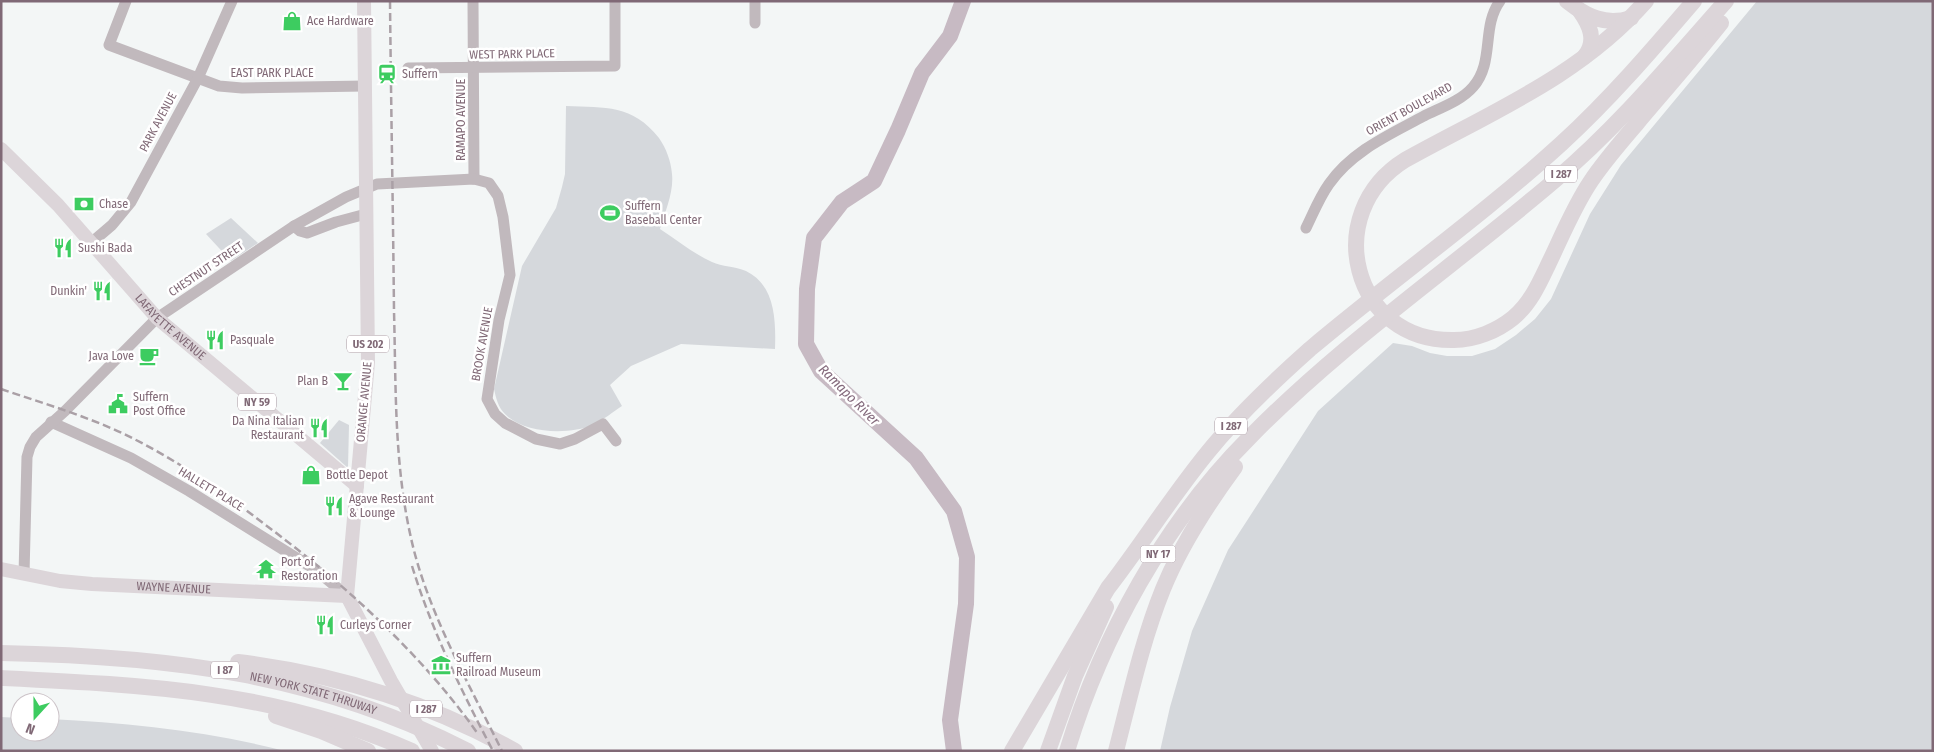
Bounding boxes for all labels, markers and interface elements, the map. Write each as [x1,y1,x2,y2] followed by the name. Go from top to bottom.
[281,10,303,32] shop icon: Ace Hardware
[307,14,374,28] place label: Ace Hardware
[469,46,555,62] street label: WEST PARK PLACE
[376,63,398,85] station icon: Suffern
[230,66,314,80] street label: EAST PARK PLACE
[402,67,438,81] place label: Suffern
[454,79,468,161] street label: RAMAPO AVENUE
[1363,80,1455,138] street label: ORIENT BOULEVARD
[136,90,180,154] street label: PARK AVENUE
[1545,165,1577,182] road number: I 287
[73,193,95,215] bank icon: Chase
[99,197,128,211] place label: Chase
[625,199,702,227] place label: Suffern Baseball Center
[599,202,621,224] sports icon: Suffern Baseball Center
[52,237,74,259] restaurant icon: Sushi Bada
[166,239,247,299] street label: CHESTNUT STREET
[78,241,132,255] place label: Sushi Bada
[91,280,113,302] restaurant icon: Dunkin'
[50,284,87,298] place label: Dunkin'
[132,291,209,363] street label: LAFAYETTE AVENUE
[469,305,495,382] street label: BROOK AVENUE
[204,329,226,351] restaurant icon: Pasquale
[230,333,274,347] place label: Pasquale
[347,336,389,352] road number: US 202
[138,345,160,367] cafe icon: Java Love
[89,349,134,363] place label: Java Love
[354,361,375,443] street label: ORANGE AVENUE
[815,361,884,430] water label: Ramapo River
[332,370,354,392] bar icon: Plan B
[297,374,328,388] place label: Plan B
[133,390,185,418] place label: Suffern Post Office
[107,393,129,415] public building icon: Suffern Post Office
[238,394,276,411] road number: NY 59
[232,414,304,442] place label: Da Nina Italian Restaurant
[308,417,330,439] restaurant icon: Da Nina Italian Restaurant
[1215,418,1247,434] road number: I 287
[176,464,246,514] street label: HALLETT PLACE
[300,464,322,486] shop icon: Bottle Depot
[326,468,388,482] place label: Bottle Depot
[349,492,434,520] place label: Agave Restaurant & Lounge
[323,495,345,517] restaurant icon: Agave Restaurant & Lounge
[1140,546,1176,562] road number: NY 17
[281,555,338,583] place label: Port of Restoration
[255,558,277,580] temple icon: Port of Restoration
[136,579,211,597] street label: WAYNE AVENUE
[314,614,336,636] restaurant icon: Curleys Corner
[340,618,412,632] place label: Curleys Corner
[456,651,541,679] place label: Suffern Railroad Museum
[430,654,452,676] museum icon: Suffern Railroad Museum
[211,662,239,678] road number: I 87
[249,669,379,718] street label: NEW YORK STATE THRUWAY
[10,692,60,742] north arrow
[410,701,442,718] road number: I 287
[24,719,37,738] text: N

